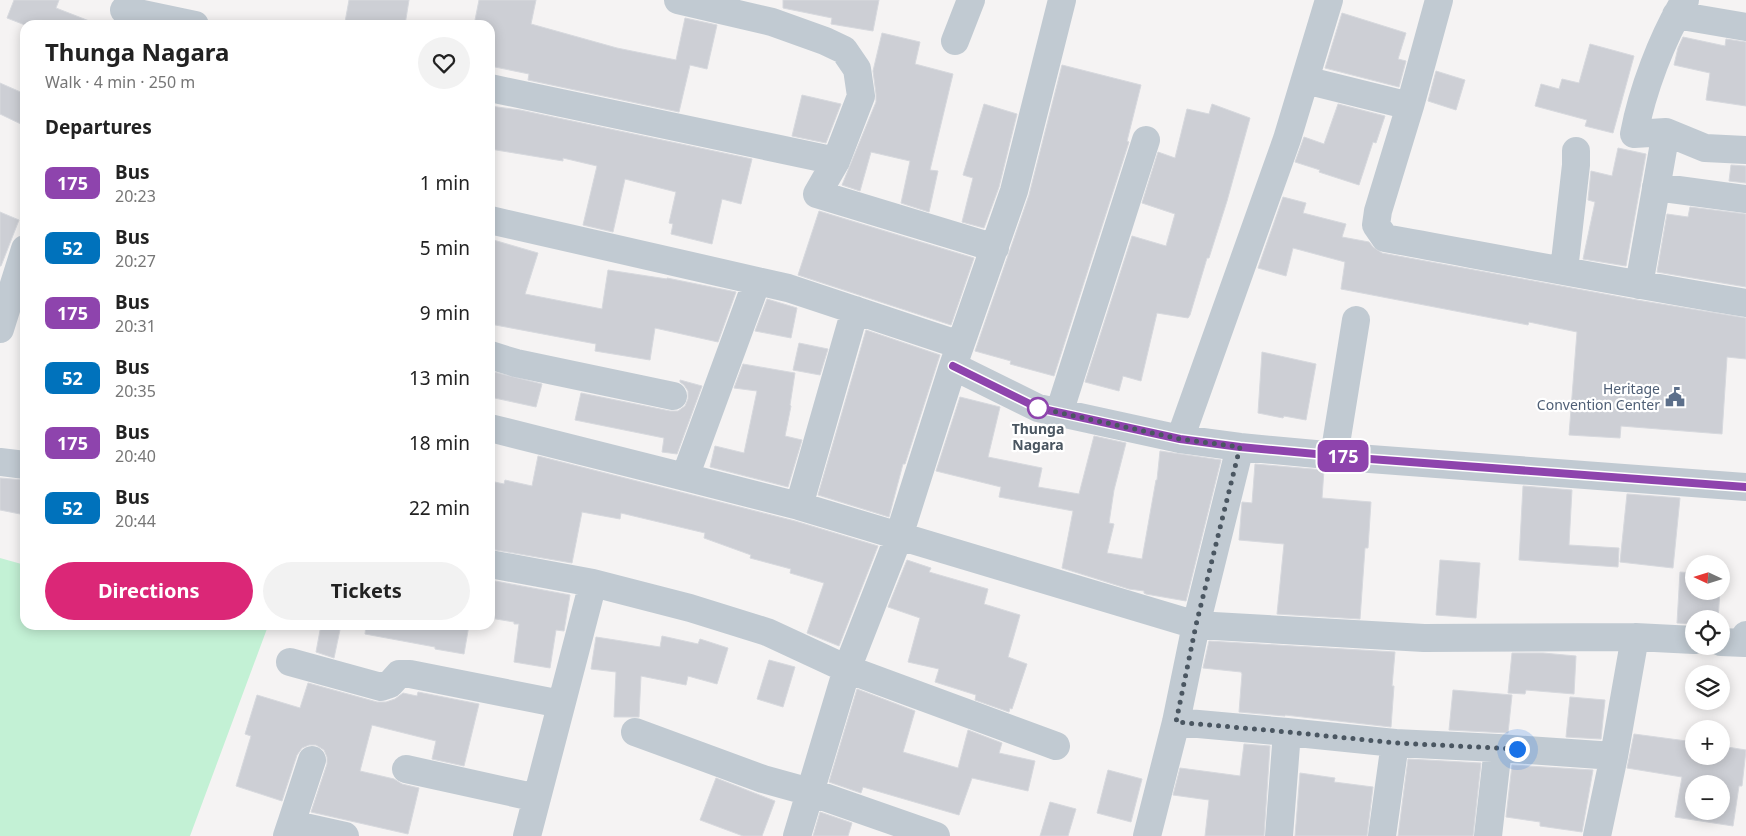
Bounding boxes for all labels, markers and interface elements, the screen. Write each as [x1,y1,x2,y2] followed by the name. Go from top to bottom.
[45,35,230,68] text: Thunga Nagara
[418,37,470,89] button: heart
[45,71,195,93] text: Walk · 4 min · 250 m
[45,114,152,140] text: Departures
[115,159,150,185] text: Bus
[420,170,470,196] text: 1 min
[57,171,88,195] text: 175
[115,185,156,207] text: 20:23
[115,224,150,250] text: Bus
[420,235,470,261] text: 5 min
[62,236,83,260] text: 52
[115,250,156,272] text: 20:27
[115,289,150,315] text: Bus
[420,300,470,326] text: 9 min
[57,301,88,325] text: 175
[115,315,156,337] text: 20:31
[115,354,150,380] text: Bus
[409,365,470,391] text: 13 min
[62,366,83,390] text: 52
[1537,379,1660,414] place label: Heritage Convention Center
[115,380,156,402] text: 20:35
[1664,386,1686,408] public building icon: Heritage Convention Center
[1027,397,1049,419] marker: Thunga Nagara
[115,419,150,445] text: Bus
[1012,419,1064,454] place label: Thunga Nagara
[409,430,470,456] text: 18 min
[57,431,88,455] text: 175
[1314,440,1372,472] line badge: 175
[1328,444,1358,468] text: 175
[115,445,156,467] text: 20:40
[115,484,150,510] text: Bus
[409,495,470,521] text: 22 min
[62,496,83,520] text: 52
[115,510,156,532] text: 20:44
[1685,555,1730,600] north arrow
[1685,555,1730,820] map controls
[45,562,253,620] button: Directions
[263,562,470,620] button: Tickets
[1685,610,1730,655] button: locate
[1685,665,1730,710] button: layers
[1685,720,1730,765] button: +
[1505,737,1530,762] your location
[1685,775,1730,820] button: −

